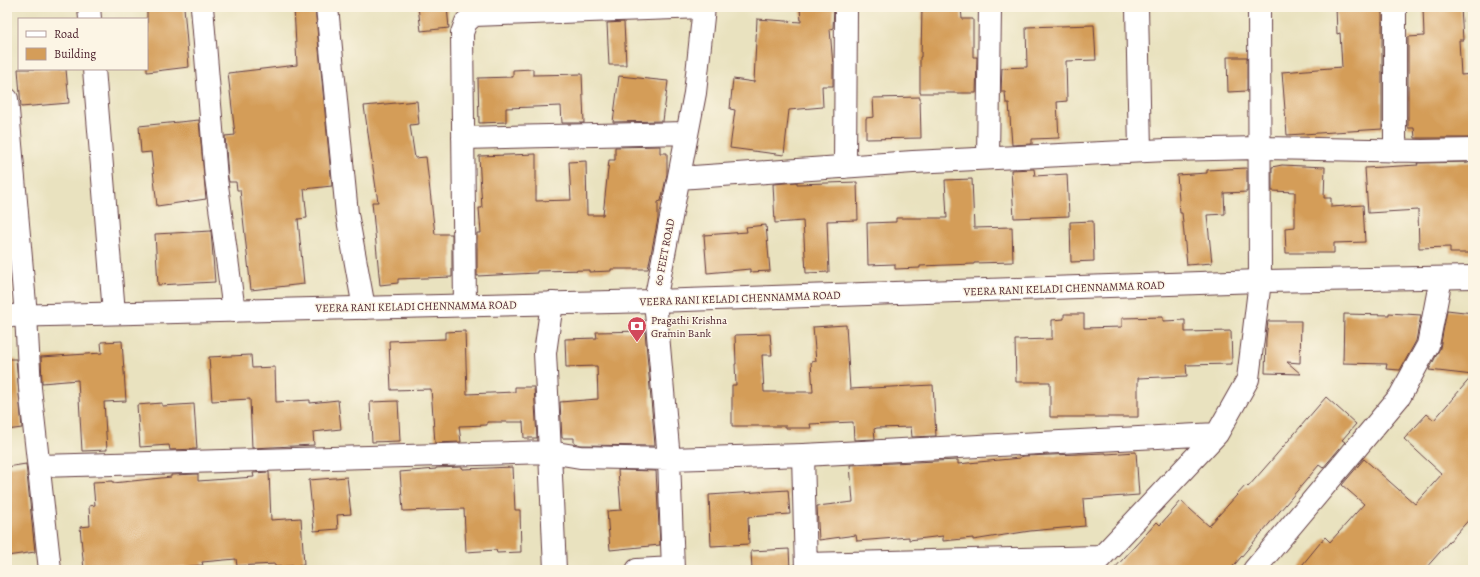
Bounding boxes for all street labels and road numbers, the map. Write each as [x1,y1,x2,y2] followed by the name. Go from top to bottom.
[651,217,678,287] street label: 60 FEET ROAD
[962,277,1165,300] street label: VEERA RANI KELADI CHENNAMMA ROAD
[638,287,841,310] street label: VEERA RANI KELADI CHENNAMMA ROAD
[314,297,517,316] street label: VEERA RANI KELADI CHENNAMMA ROAD

